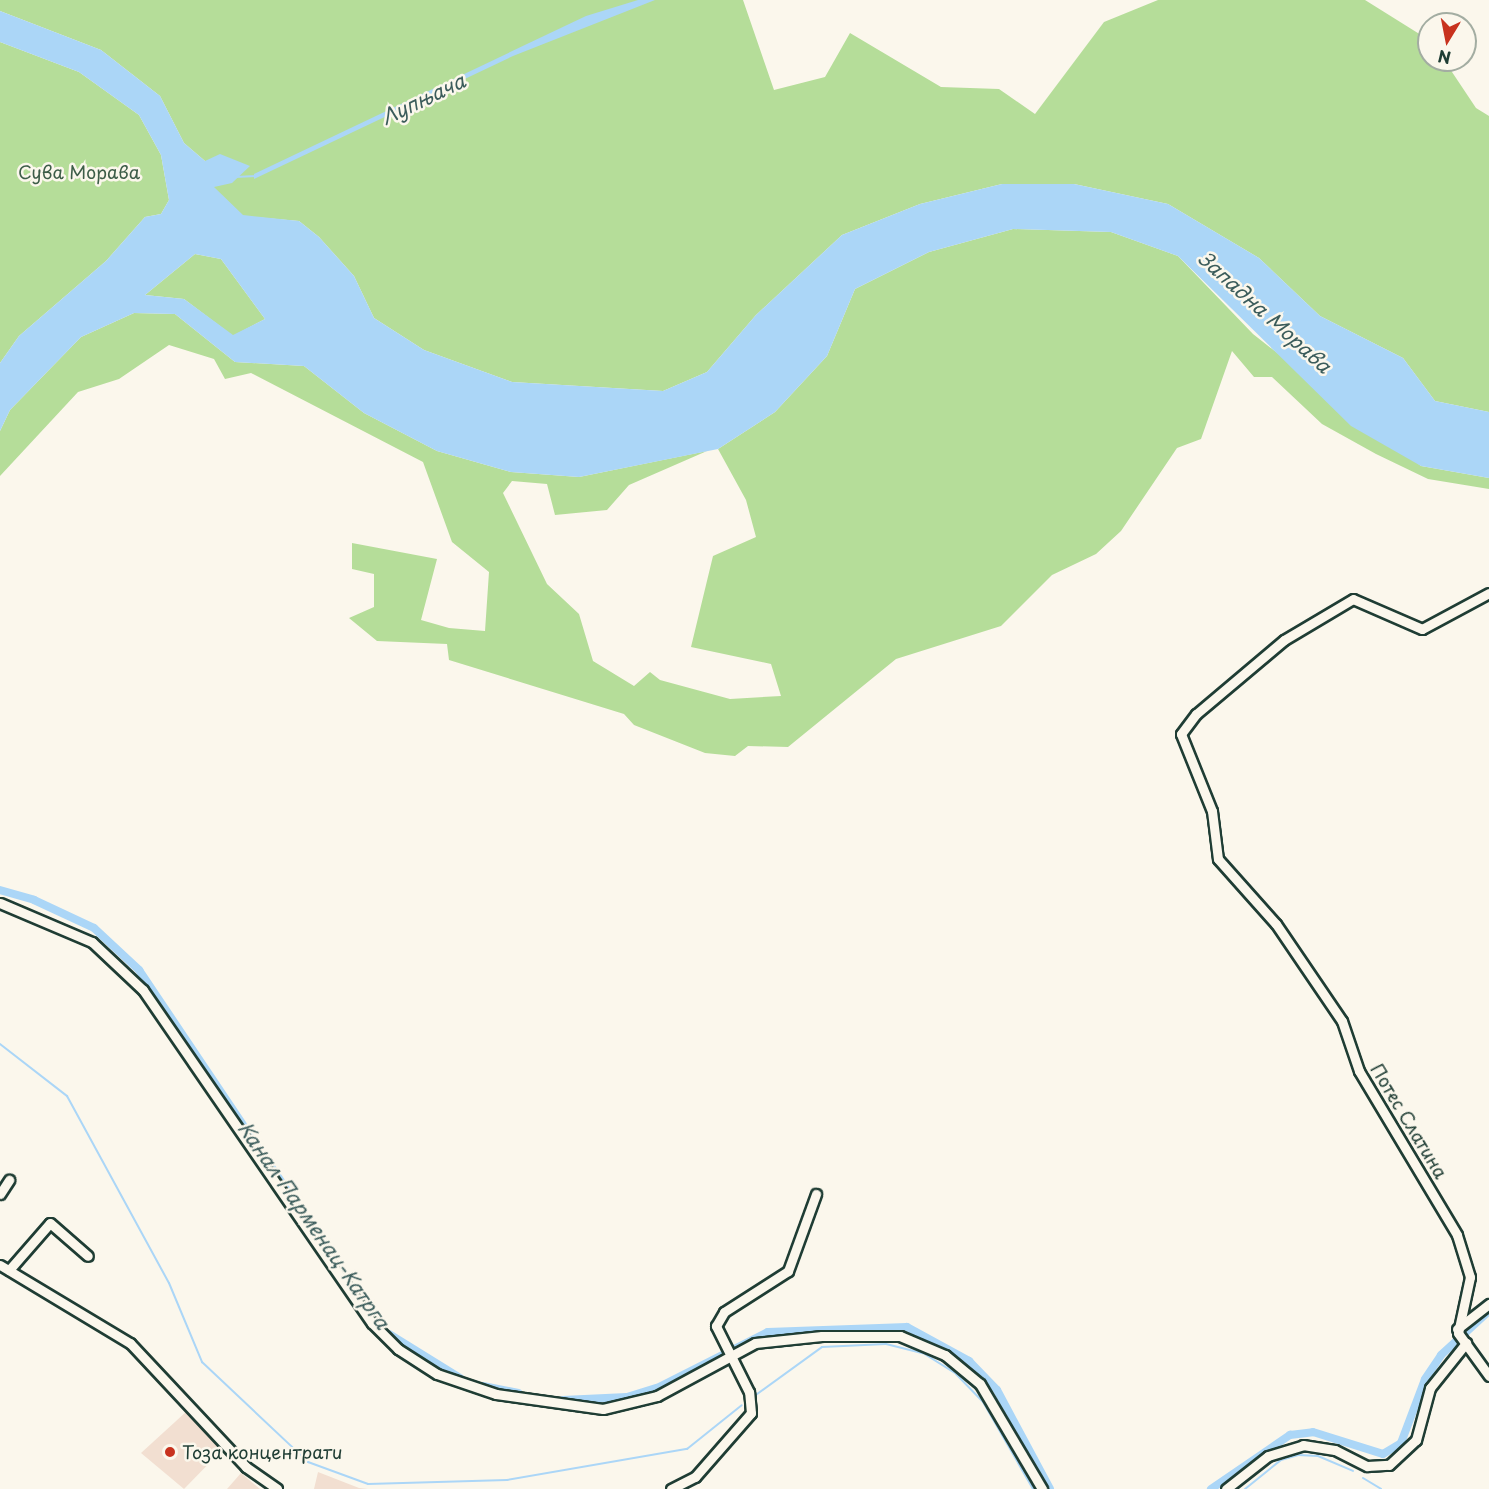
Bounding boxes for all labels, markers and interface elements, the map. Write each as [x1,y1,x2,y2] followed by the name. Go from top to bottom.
[1417,12,1477,72] north arrow
[1436,45,1453,71] text: N
[377,68,469,130] water label: Лупњача
[18,161,140,183] park label: Сува Морава
[1194,246,1336,378] water label: Западна Морава
[1366,1059,1452,1183] street label: Потес Слатина
[233,1117,395,1333] water label: Канал Парменац-Катрга
[182,1441,343,1463] place label: Тоза концентрати
[163,1445,177,1459] marker: Тоза концентрати

